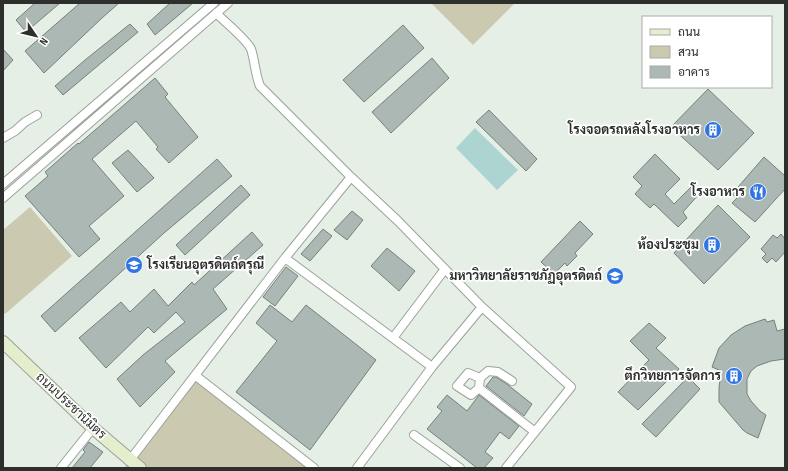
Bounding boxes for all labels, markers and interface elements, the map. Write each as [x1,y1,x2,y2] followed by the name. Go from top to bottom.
[16,16,56,56] north arrow
[642,16,772,88] legend
[678,25,701,40] text: ถนน
[37,35,51,48] text: N
[678,45,699,60] text: สวน
[678,65,710,80] text: อาคาร
[567,120,701,138] place label: โรงจอดรถหลังโรงอาหาร
[703,120,723,140] building icon: โรงจอดรถหลังโรงอาหาร
[690,182,746,200] place label: โรงอาหาร
[748,182,768,202] restaurant icon: โรงอาหาร
[702,235,722,255] building icon: ห้องประชุม
[638,236,699,255] place label: ห้องประชุม
[124,255,144,275] school or university icon: โรงเรียนอุตรดิตถ์ดรุณี
[146,255,264,275] place label: โรงเรียนอุตรดิตถ์ดรุณี
[449,266,603,286] place label: มหาวิทยาลัยราชภัฏอุตรดิตถ์
[605,266,625,286] school or university icon: มหาวิทยาลัยราชภัฏอุตรดิตถ์
[625,366,722,384] place label: ตึกวิทยการจัดการ
[724,366,744,386] building icon: ตึกวิทยการจัดการ
[32,369,110,443] street label: ถนนประชานิมิตร

